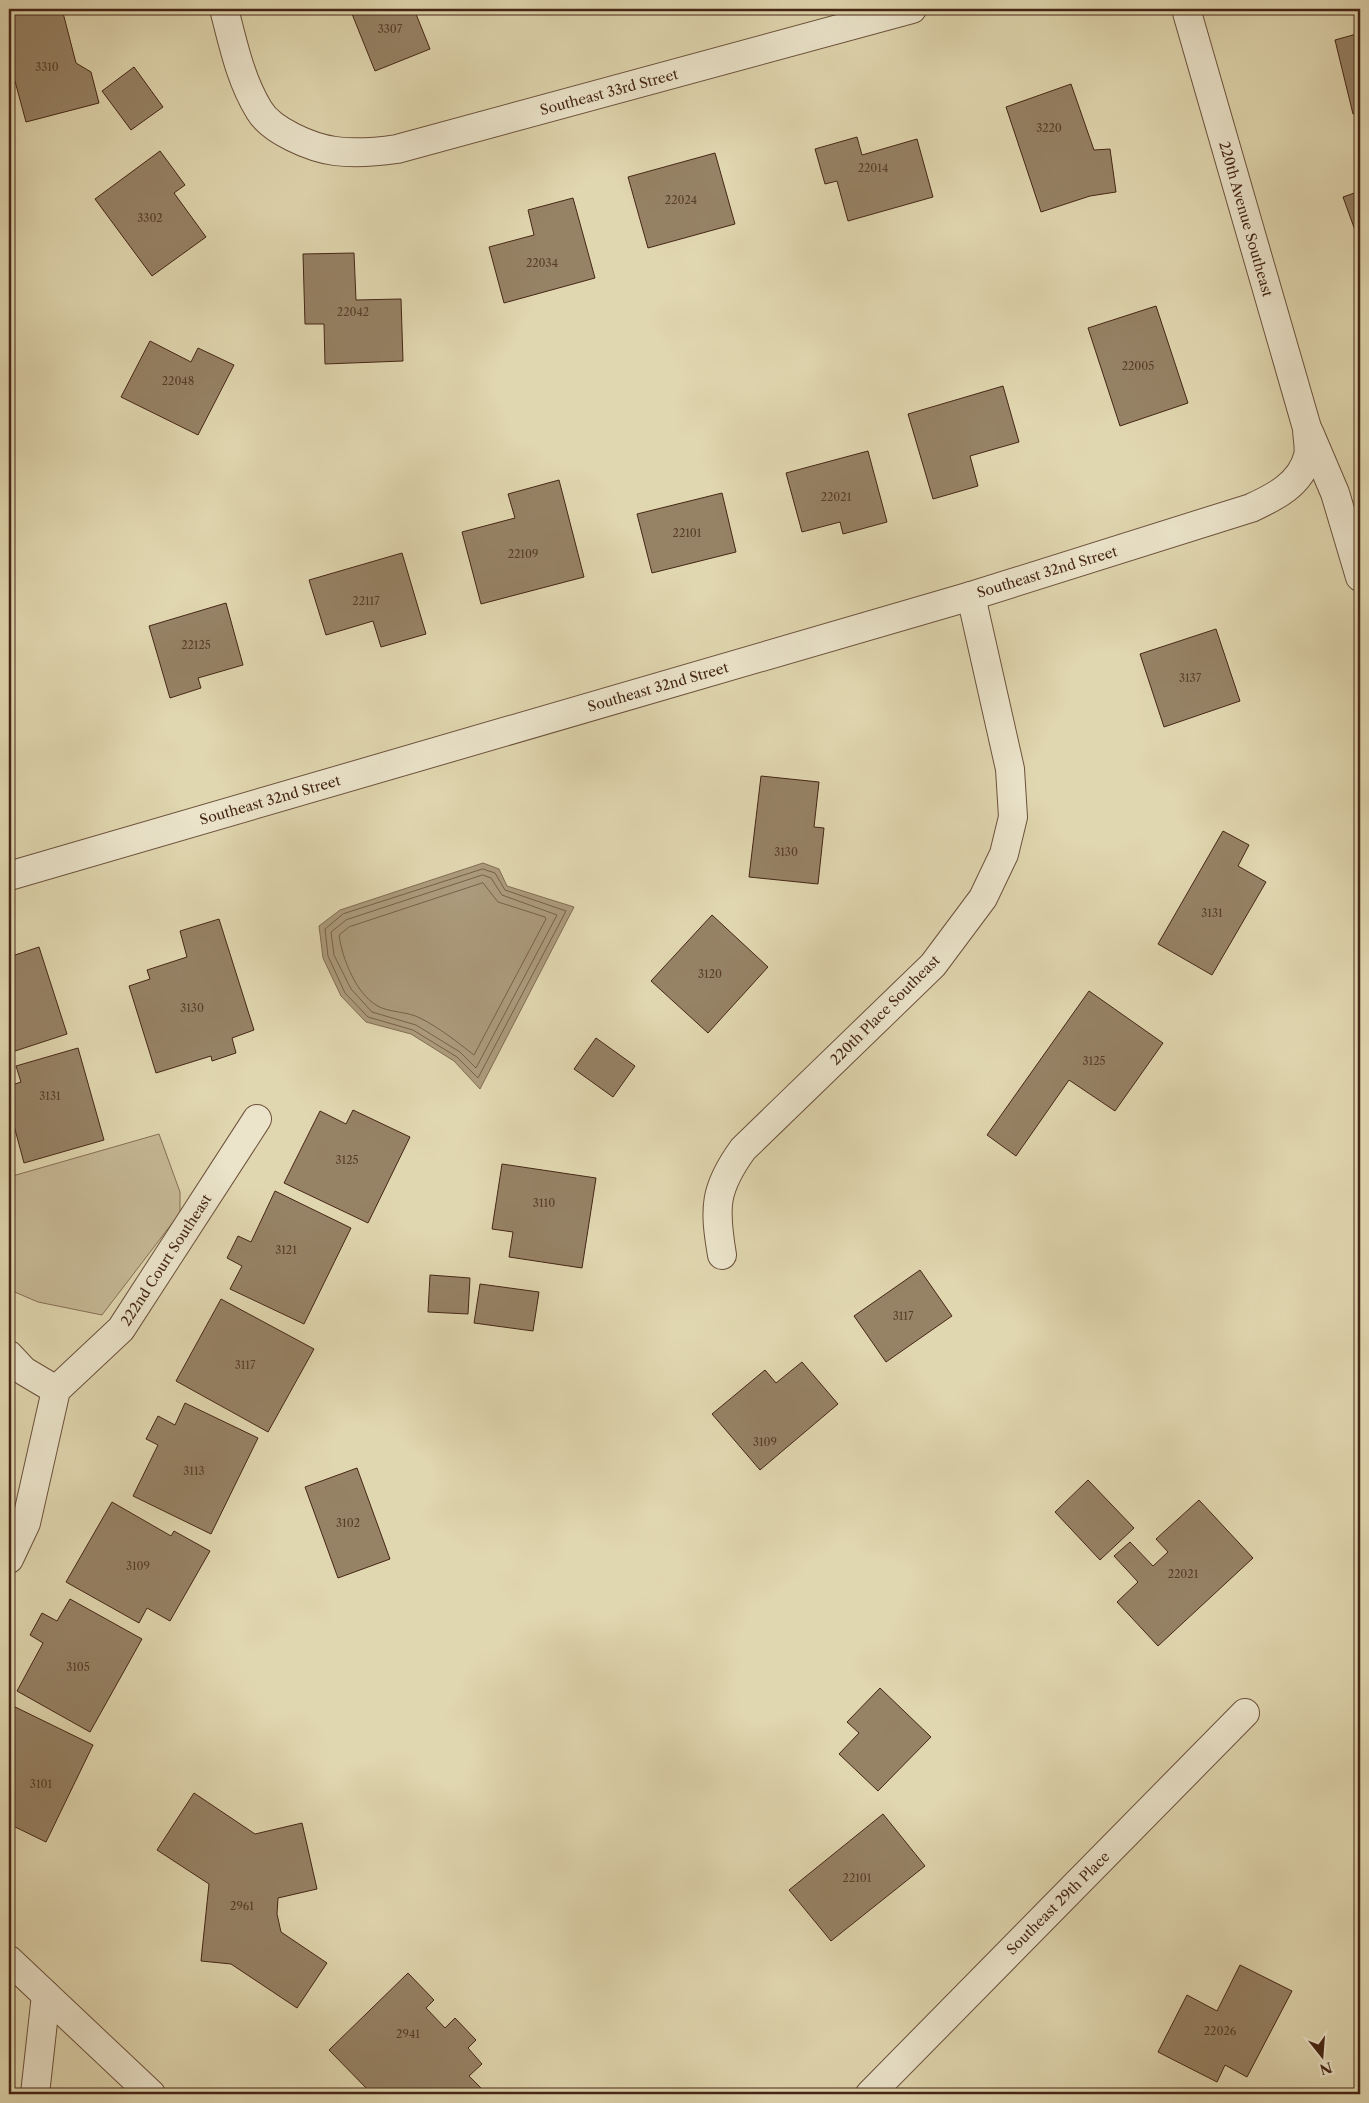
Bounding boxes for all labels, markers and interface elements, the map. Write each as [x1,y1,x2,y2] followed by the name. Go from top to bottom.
[378,22,403,36] house number: 3307
[35,60,59,74] house number: 3310
[538,65,680,119] street label: Southeast 33rd Street
[1036,121,1062,135] house number: 3220
[1215,139,1277,299] street label: 220th Avenue Southeast
[858,161,888,175] house number: 22014
[665,193,697,207] house number: 22024
[137,211,163,225] house number: 3302
[526,256,558,270] house number: 22034
[337,305,369,319] house number: 22042
[1122,359,1154,373] house number: 22005
[162,374,194,388] house number: 22048
[821,490,852,504] house number: 22021
[673,526,702,540] house number: 22101
[975,542,1119,602] street label: Southeast 32nd Street
[508,547,538,561] house number: 22109
[352,594,380,608] house number: 22117
[181,638,211,652] house number: 22125
[585,658,731,716] street label: Southeast 32nd Street
[1179,671,1202,685] house number: 3137
[197,771,343,829] street label: Southeast 32nd Street
[774,845,798,859] house number: 3130
[1201,906,1223,920] house number: 3131
[826,951,944,1069] street label: 220th Place Southeast
[698,967,722,981] house number: 3120
[180,1001,204,1015] house number: 3130
[1083,1054,1106,1068] house number: 3125
[39,1089,61,1103] house number: 3131
[336,1153,359,1167] house number: 3125
[117,1191,215,1329] street label: 222nd Court Southeast
[533,1196,555,1210] house number: 3110
[275,1243,297,1257] house number: 3121
[893,1309,914,1323] house number: 3117
[235,1358,256,1372] house number: 3117
[753,1435,777,1449] house number: 3109
[183,1464,205,1478] house number: 3113
[336,1516,360,1530] house number: 3102
[126,1559,150,1573] house number: 3109
[1168,1567,1199,1581] house number: 22021
[66,1660,90,1674] house number: 3105
[30,1777,53,1791] house number: 3101
[1003,1847,1114,1958] street label: Southeast 29th Place
[843,1871,872,1885] house number: 22101
[230,1899,254,1913] house number: 2961
[1204,2024,1237,2038] house number: 22026
[396,2027,420,2041] house number: 2941
[1296,2030,1346,2080] north arrow
[1317,2058,1334,2079] text: N

